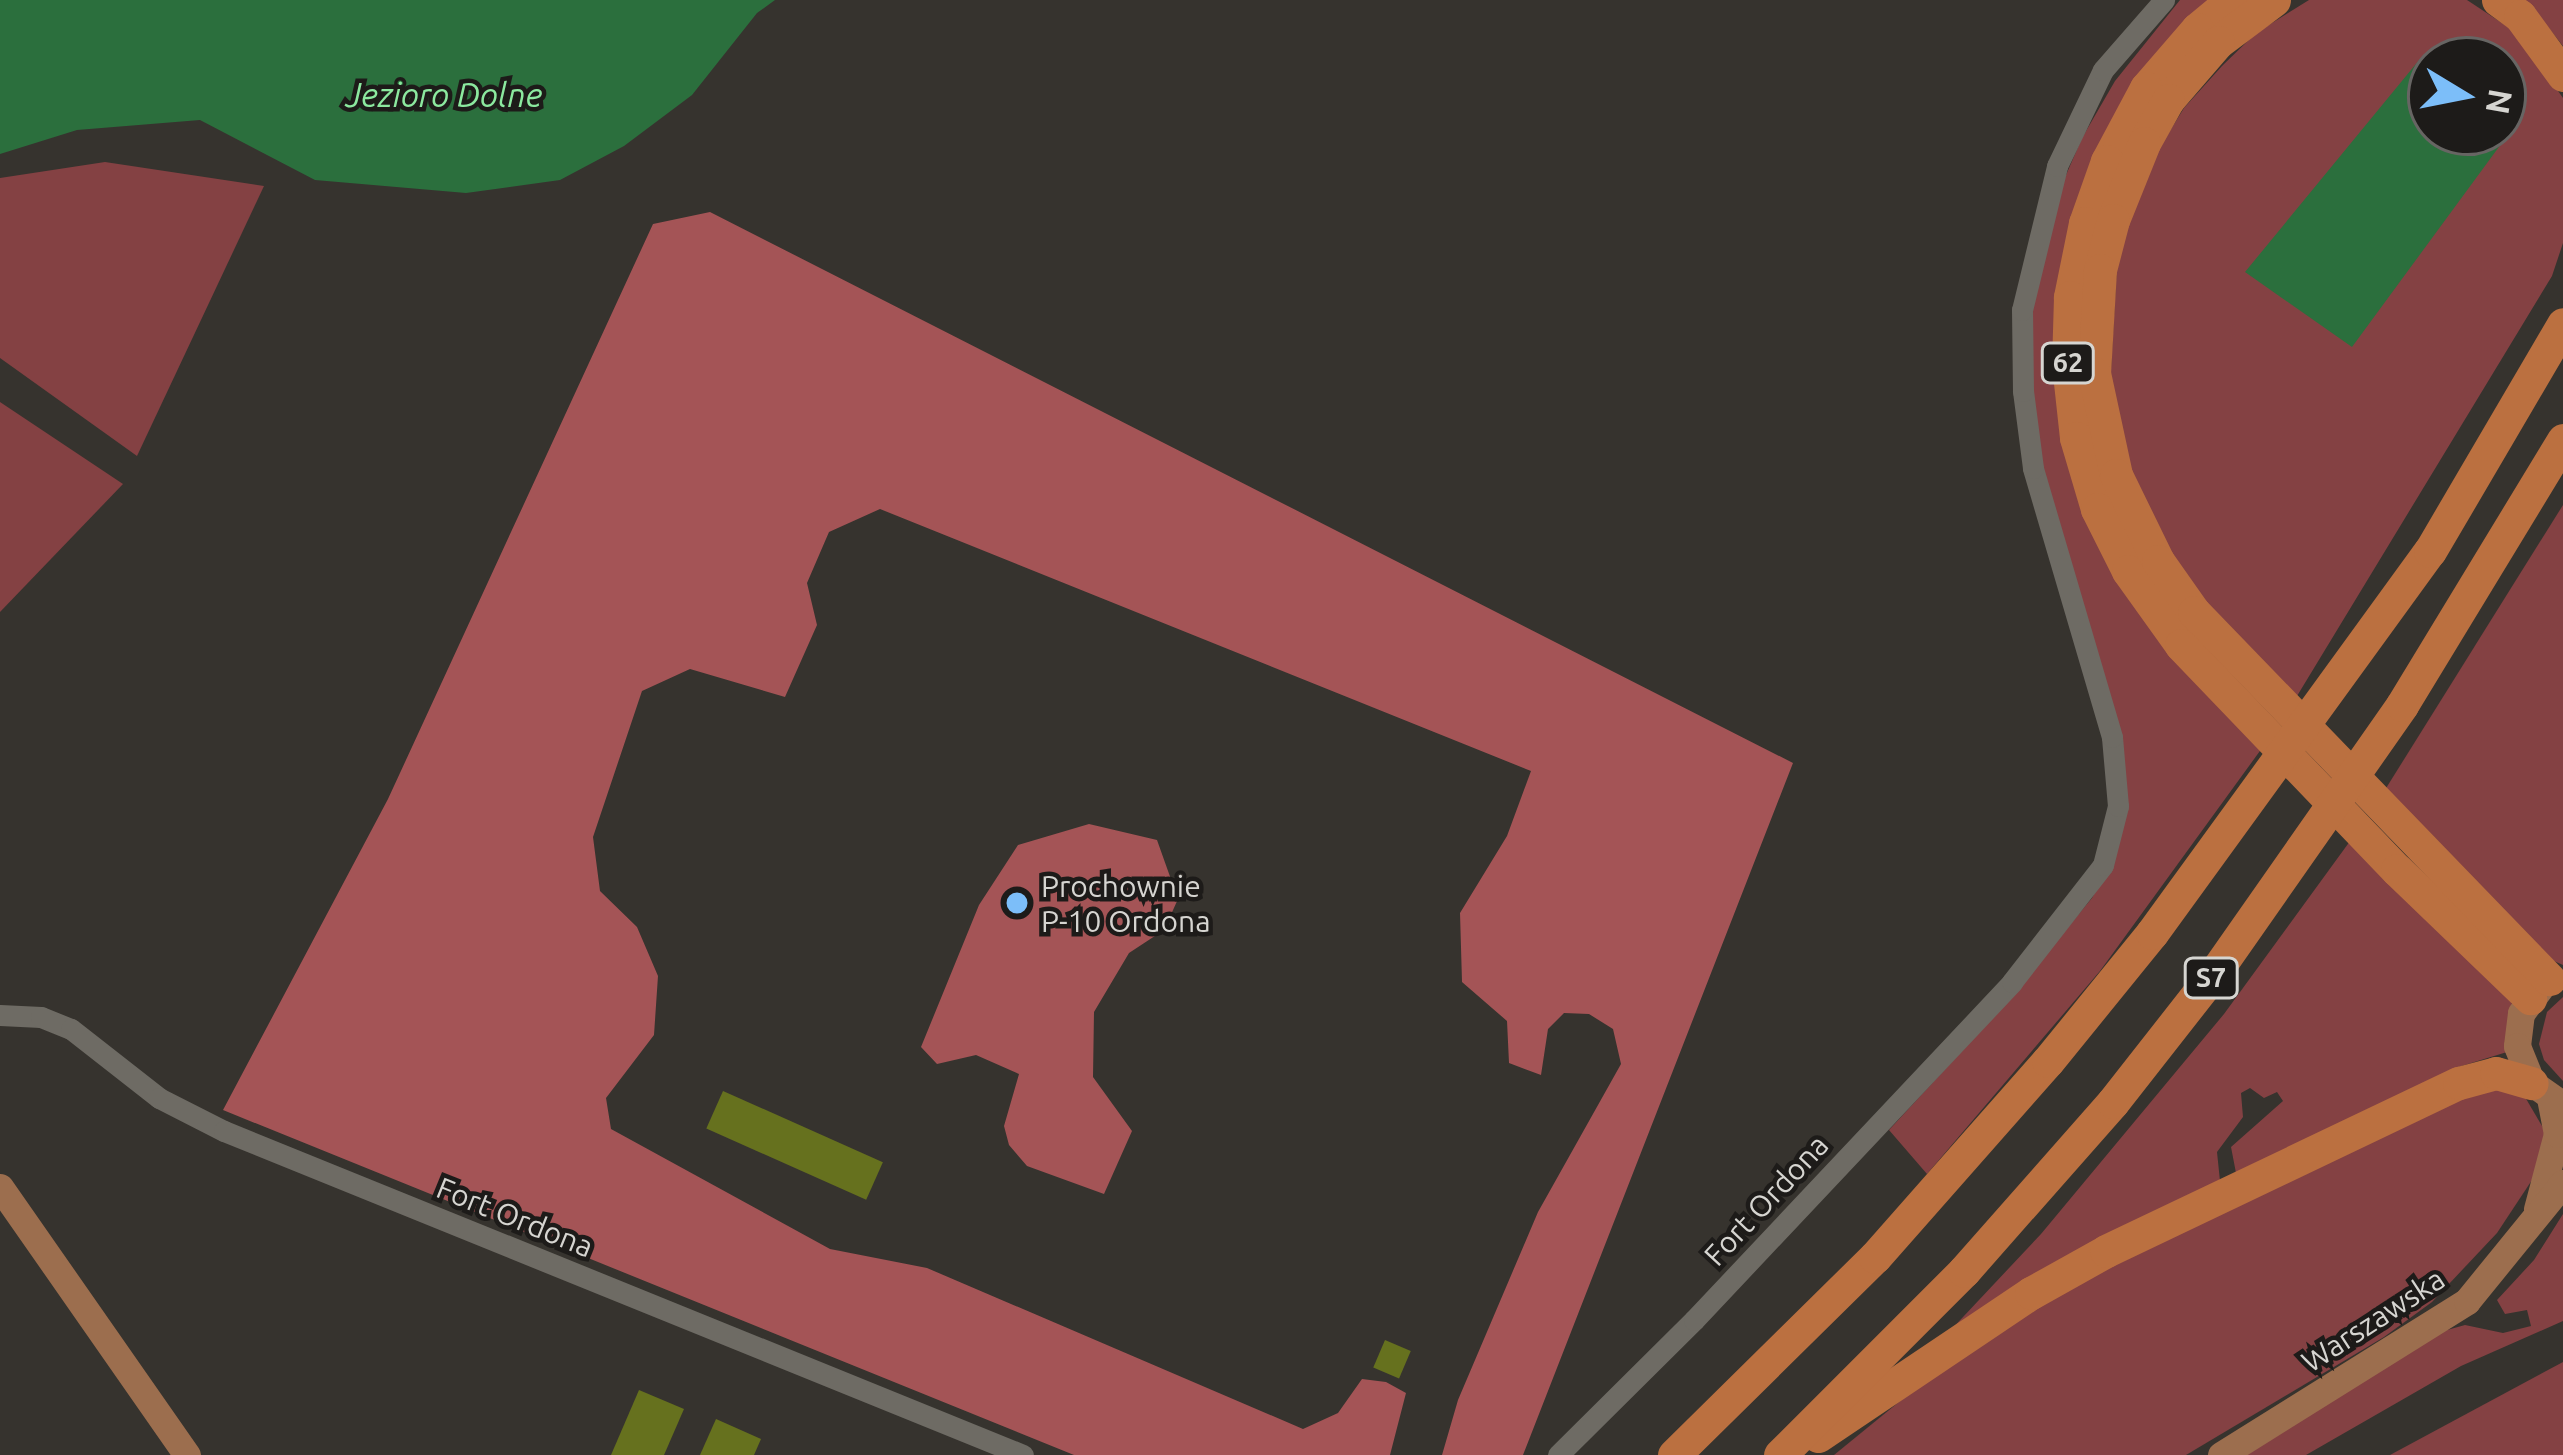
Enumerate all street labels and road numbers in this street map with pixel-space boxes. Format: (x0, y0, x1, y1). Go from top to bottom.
road number: 62 (2038, 342, 2098, 384)
road number: S7 (2181, 957, 2241, 999)
street label: Fort Ordona (1696, 1127, 1836, 1273)
street label: Fort Ordona (431, 1169, 599, 1265)
street label: Warszawska (2295, 1261, 2451, 1379)

